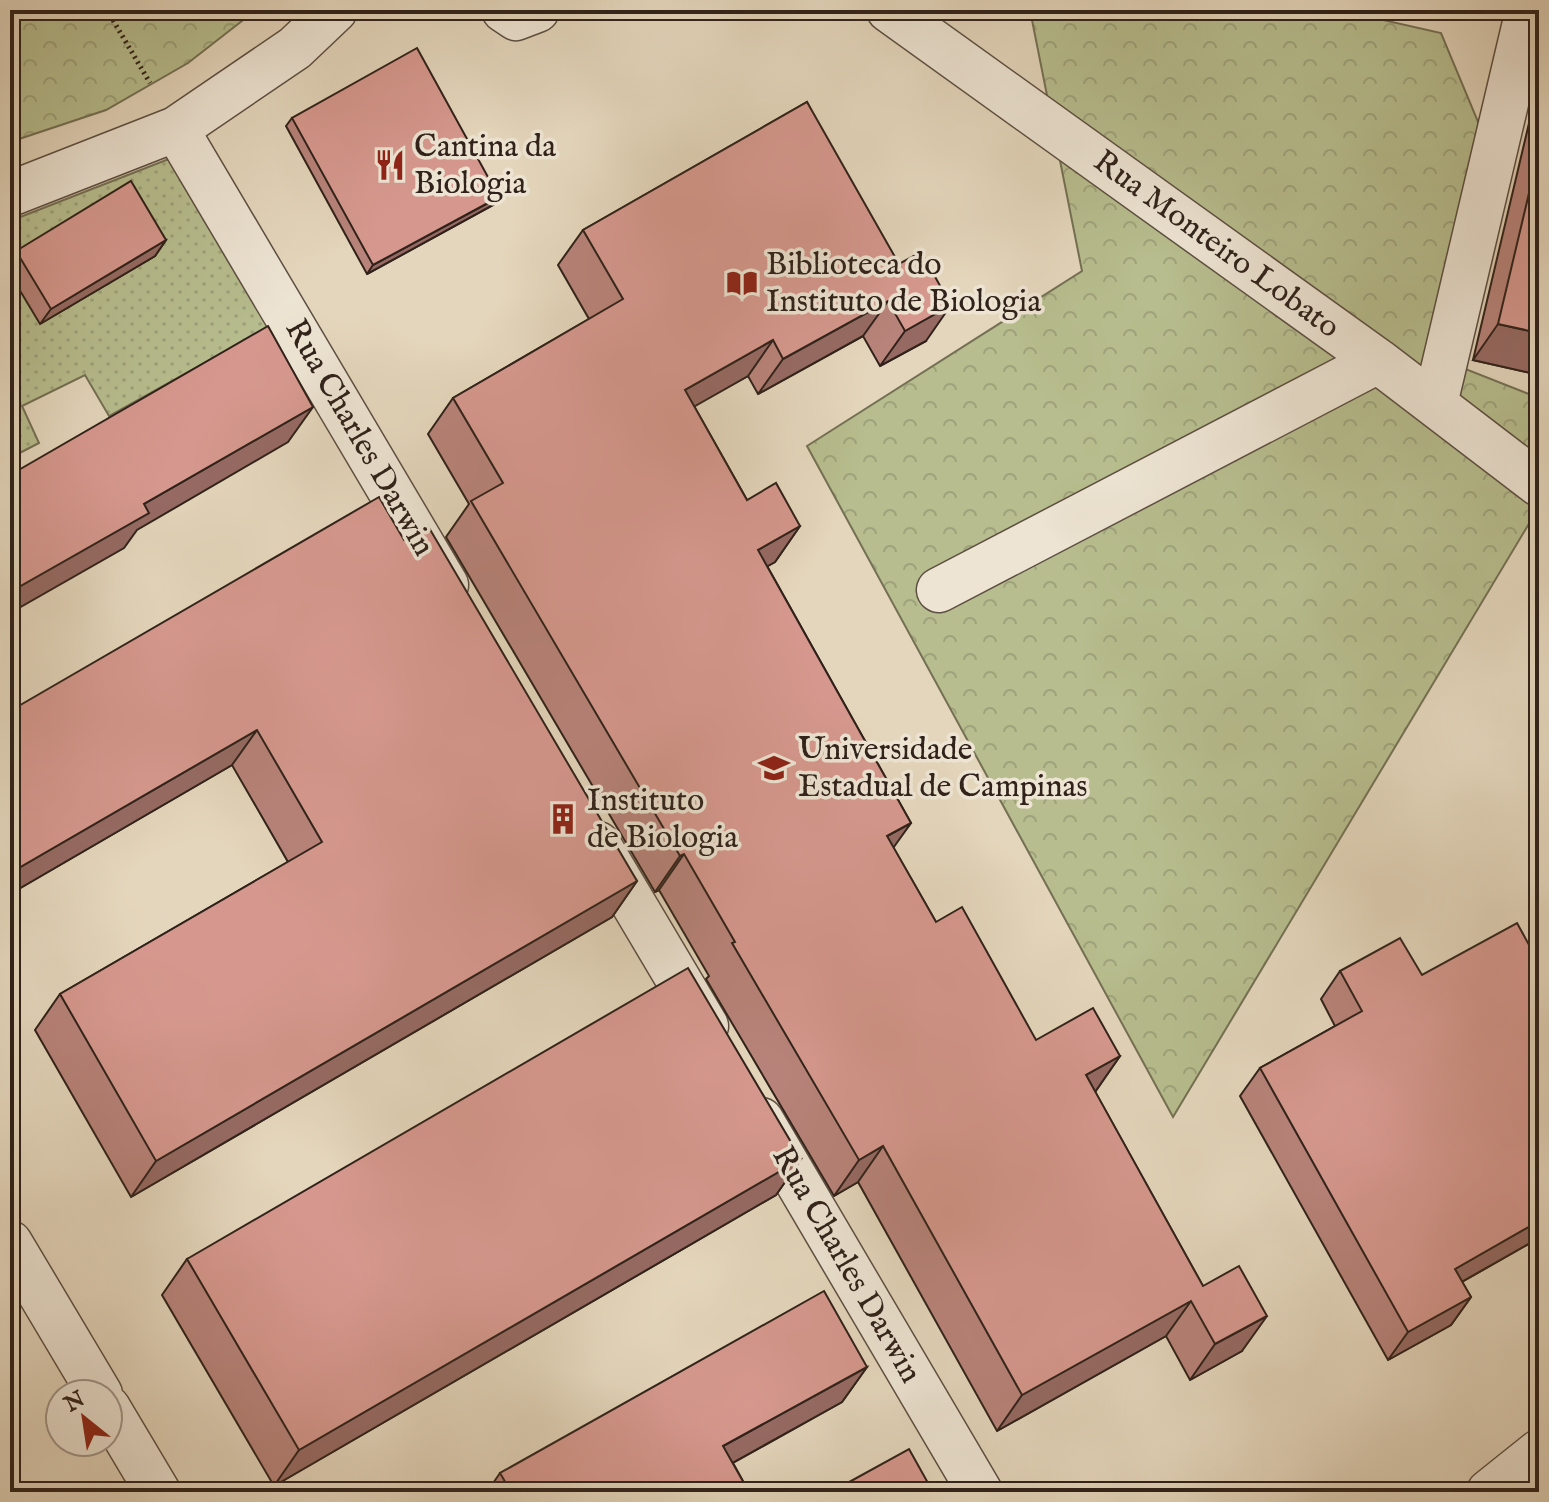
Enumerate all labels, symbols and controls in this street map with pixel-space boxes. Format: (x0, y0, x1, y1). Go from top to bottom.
place label: Cantina da Biologia (414, 127, 556, 205)
street label: Rua Monteiro Lobato (1085, 142, 1347, 348)
restaurant icon: Cantina da Biologia (373, 148, 407, 182)
place label: Biblioteca do Instituto de Biologia (766, 245, 1041, 323)
library icon: Biblioteca do Instituto de Biologia (725, 266, 759, 300)
street label: Rua Charles Darwin (275, 312, 443, 564)
place label: Universidade Estadual de Campinas (798, 730, 1088, 808)
school or university icon: Universidade Estadual de Campinas (757, 751, 791, 785)
place label: Instituto de Biologia (587, 781, 738, 859)
building icon: Instituto de Biologia (546, 802, 580, 836)
street label: Rua Charles Darwin (762, 1139, 930, 1391)
north arrow (44, 1378, 124, 1458)
text: N (59, 1386, 90, 1420)

